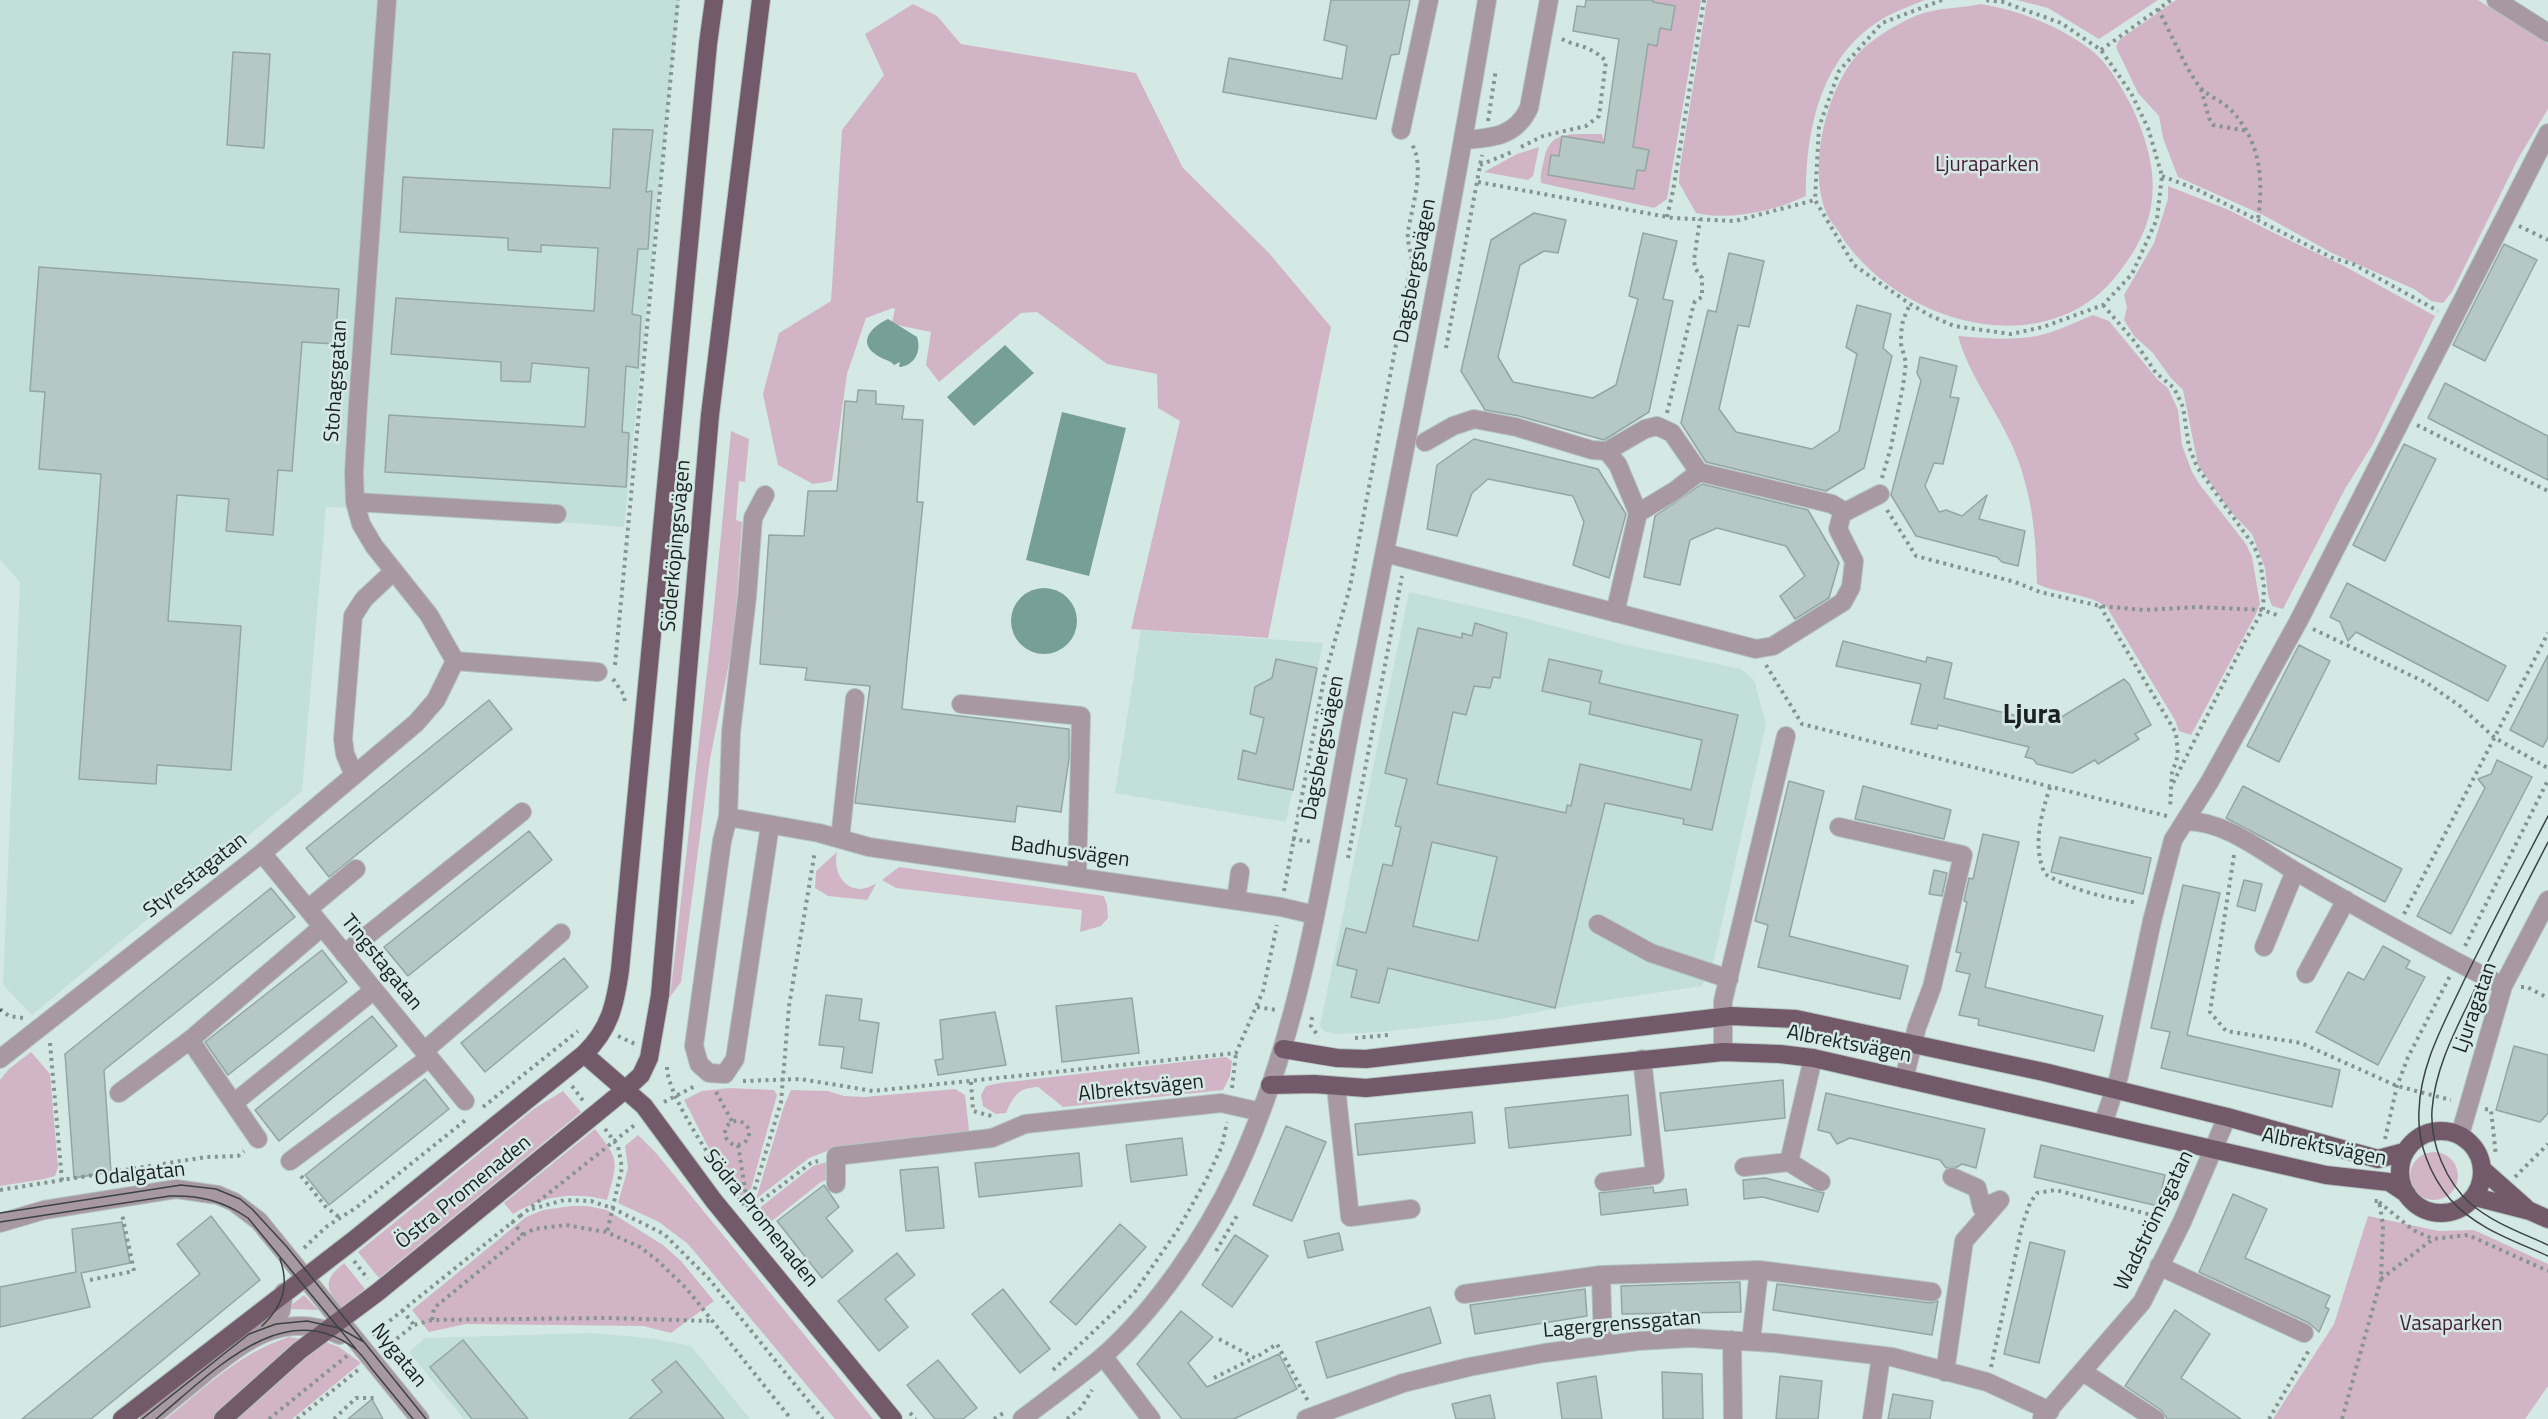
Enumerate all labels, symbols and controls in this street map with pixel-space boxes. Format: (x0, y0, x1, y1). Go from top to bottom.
park label: Ljuraparken (1935, 153, 2039, 179)
street label: Dagsbergsvägen (1390, 196, 1442, 346)
street label: Stohagsgatan (320, 319, 354, 443)
street label: Söderköpingsvägen (657, 459, 697, 633)
street label: Dagsbergsvägen (1298, 673, 1350, 823)
district label: Ljura (2003, 700, 2061, 732)
street label: Styrestagatan (139, 828, 253, 924)
street label: Badhusvägen (1009, 832, 1131, 874)
street label: Tingstagatan (335, 910, 427, 1016)
street label: Ljuragatan (2449, 959, 2503, 1057)
street label: Albrektsvägen (1785, 1021, 1913, 1069)
street label: Albrektsvägen (1077, 1070, 1205, 1108)
street label: Albrektsvägen (2260, 1124, 2388, 1172)
street label: Östra Promenaden (391, 1131, 537, 1255)
street label: Södra Promenaden (697, 1145, 823, 1293)
street label: Wadströmsgatan (2110, 1147, 2200, 1295)
street label: Odalgatan (94, 1158, 186, 1192)
street label: Lagergrenssgatan (1542, 1306, 1702, 1344)
park label: Vasaparken (2400, 1312, 2502, 1338)
street label: Nygatan (365, 1319, 431, 1393)

